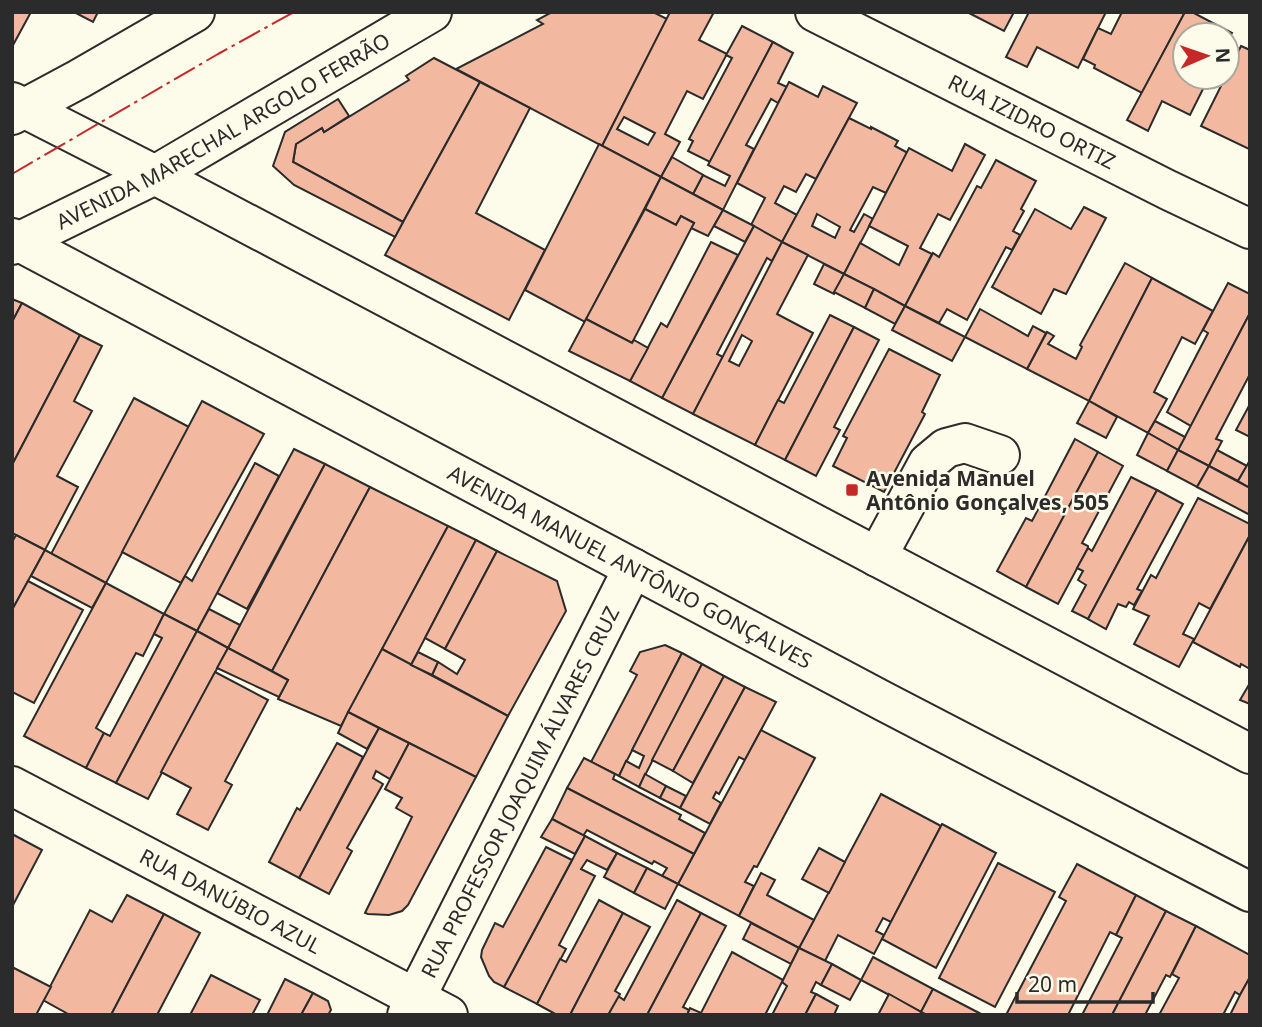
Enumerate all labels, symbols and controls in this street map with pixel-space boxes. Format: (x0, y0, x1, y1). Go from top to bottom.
north arrow (1171, 21, 1241, 91)
street label: AVENIDA MARECHAL ARGOLO FERRÃO (51, 26, 395, 235)
text: N (1210, 47, 1236, 64)
street label: RUA IZIDRO ORTIZ (944, 67, 1120, 175)
street label: AVENIDA MANUEL ANTÔNIO GONÇALVES (443, 458, 817, 675)
place label: Avenida Manuel Antônio Gonçalves, 505 (866, 464, 1109, 516)
marker: Avenida Manuel Antônio Gonçalves, 505 (844, 482, 860, 498)
street label: RUA PROFESSOR JOAQUIM ÁLVARES CRUZ (414, 601, 625, 982)
street label: RUA DANÚBIO AZUL (135, 842, 326, 960)
scale bar (1017, 960, 1154, 1004)
text: 20 m (1028, 970, 1077, 998)

